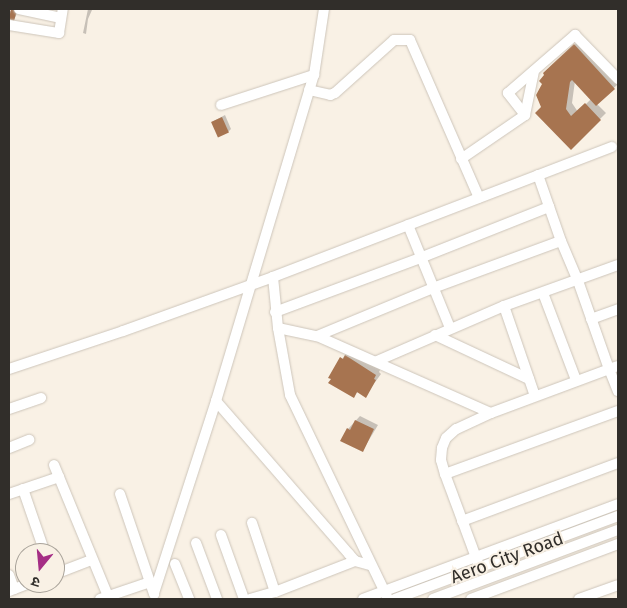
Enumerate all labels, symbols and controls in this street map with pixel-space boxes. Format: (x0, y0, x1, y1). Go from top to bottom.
street label: Aero City Road (448, 528, 566, 588)
north arrow (15, 543, 65, 593)
text: उ (29, 573, 42, 591)

